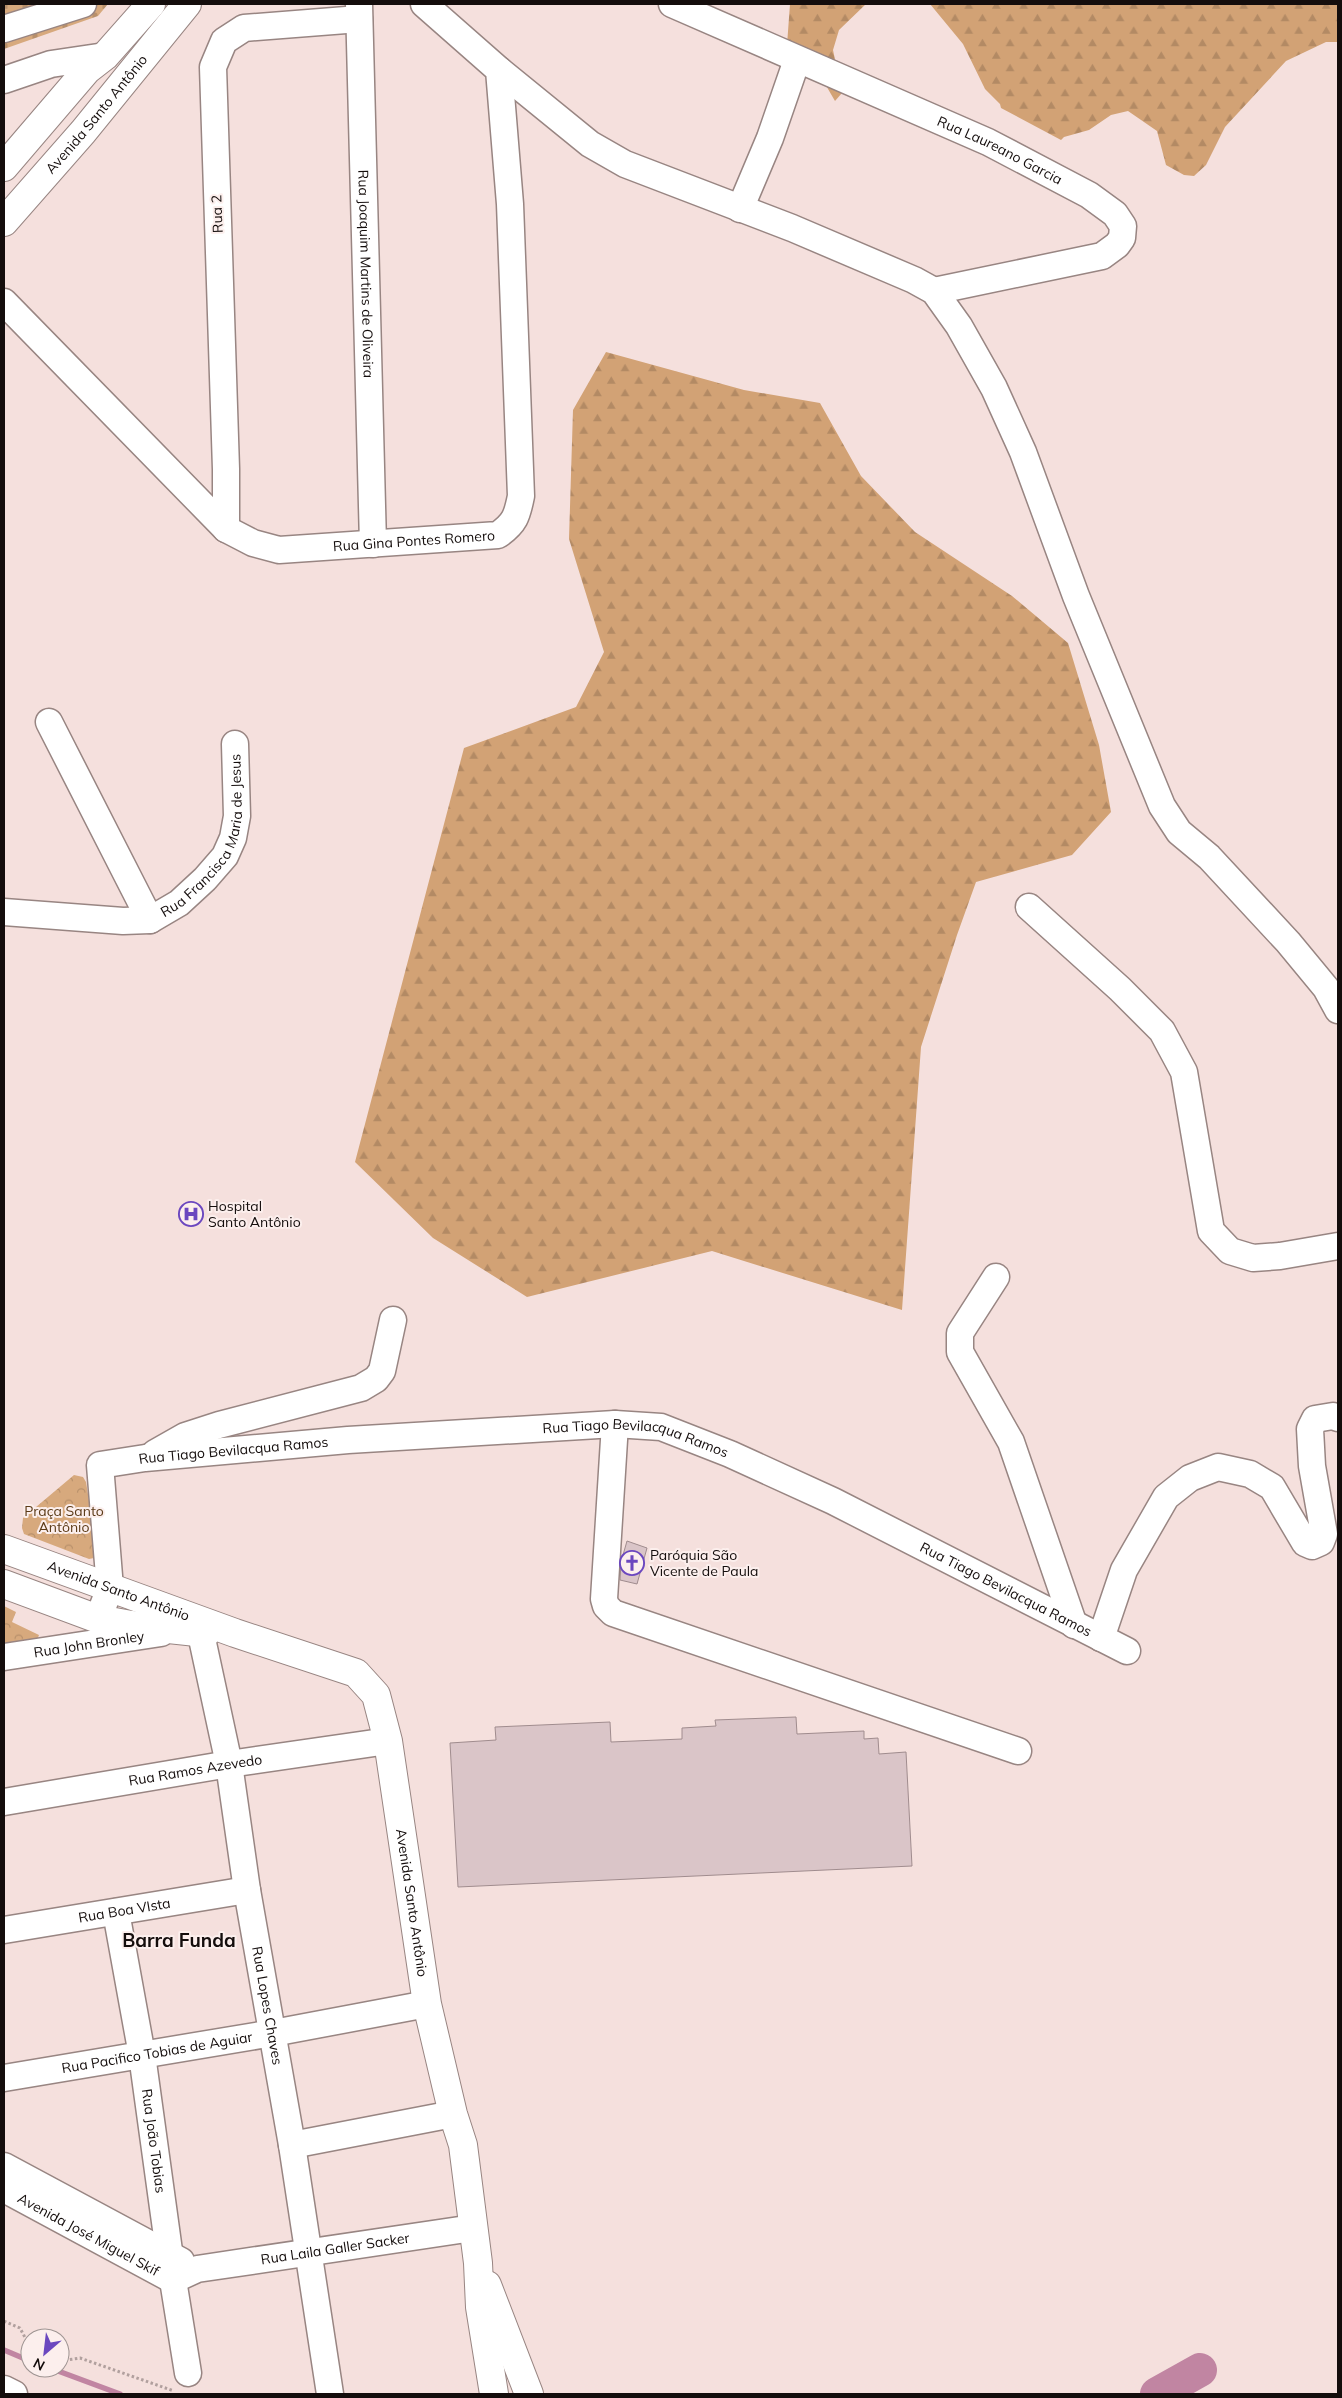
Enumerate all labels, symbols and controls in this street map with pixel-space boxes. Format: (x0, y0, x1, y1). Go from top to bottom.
street label: Avenida Santo Antônio (42, 51, 151, 177)
street label: Rua Laureano Garcia (935, 112, 1065, 188)
street label: Rua Joaquim Martins de Oliveira (354, 169, 378, 378)
street label: Rua 2 (207, 195, 227, 233)
street label: Rua Gina Pontes Romero (332, 526, 495, 555)
street label: Rua Francisca Maria de Jesus (157, 754, 246, 921)
place label: Hospital Santo Antônio (208, 1197, 301, 1231)
hospital icon: Hospital Santo Antônio (178, 1201, 204, 1227)
street label: Rua Tiago Bevilacqua Ramos (542, 1415, 731, 1462)
street label: Rua Tiago Bevilacqua Ramos (137, 1433, 329, 1468)
park label: Praça Santo Antônio (24, 1502, 104, 1536)
street label: Rua Tiago Bevilacqua Ramos (917, 1538, 1095, 1641)
place label: Paróquia São Vicente de Paula (650, 1546, 758, 1580)
church icon: Paróquia São Vicente de Paula (619, 1550, 645, 1576)
street label: Avenida Santo Antônio (45, 1557, 192, 1625)
street label: Rua John Bronley (32, 1627, 146, 1661)
street label: Rua Ramos Azevedo (127, 1750, 263, 1790)
street label: Avenida Santo Antônio (392, 1827, 432, 1978)
street label: Rua Boa VIsta (77, 1894, 172, 1927)
district label: Barra Funda (122, 1928, 236, 1952)
street label: Rua Lopes Chaves (248, 1945, 287, 2066)
street label: Rua Pacifico Tobias de Aguiar (60, 2027, 255, 2077)
street label: Rua João Tobias (138, 2088, 170, 2194)
street label: Avenida José Miguel Skif (15, 2189, 163, 2280)
street label: Rua Laila Galler Sacker (260, 2228, 412, 2268)
north arrow (20, 2328, 70, 2378)
text: N (30, 2354, 48, 2375)

